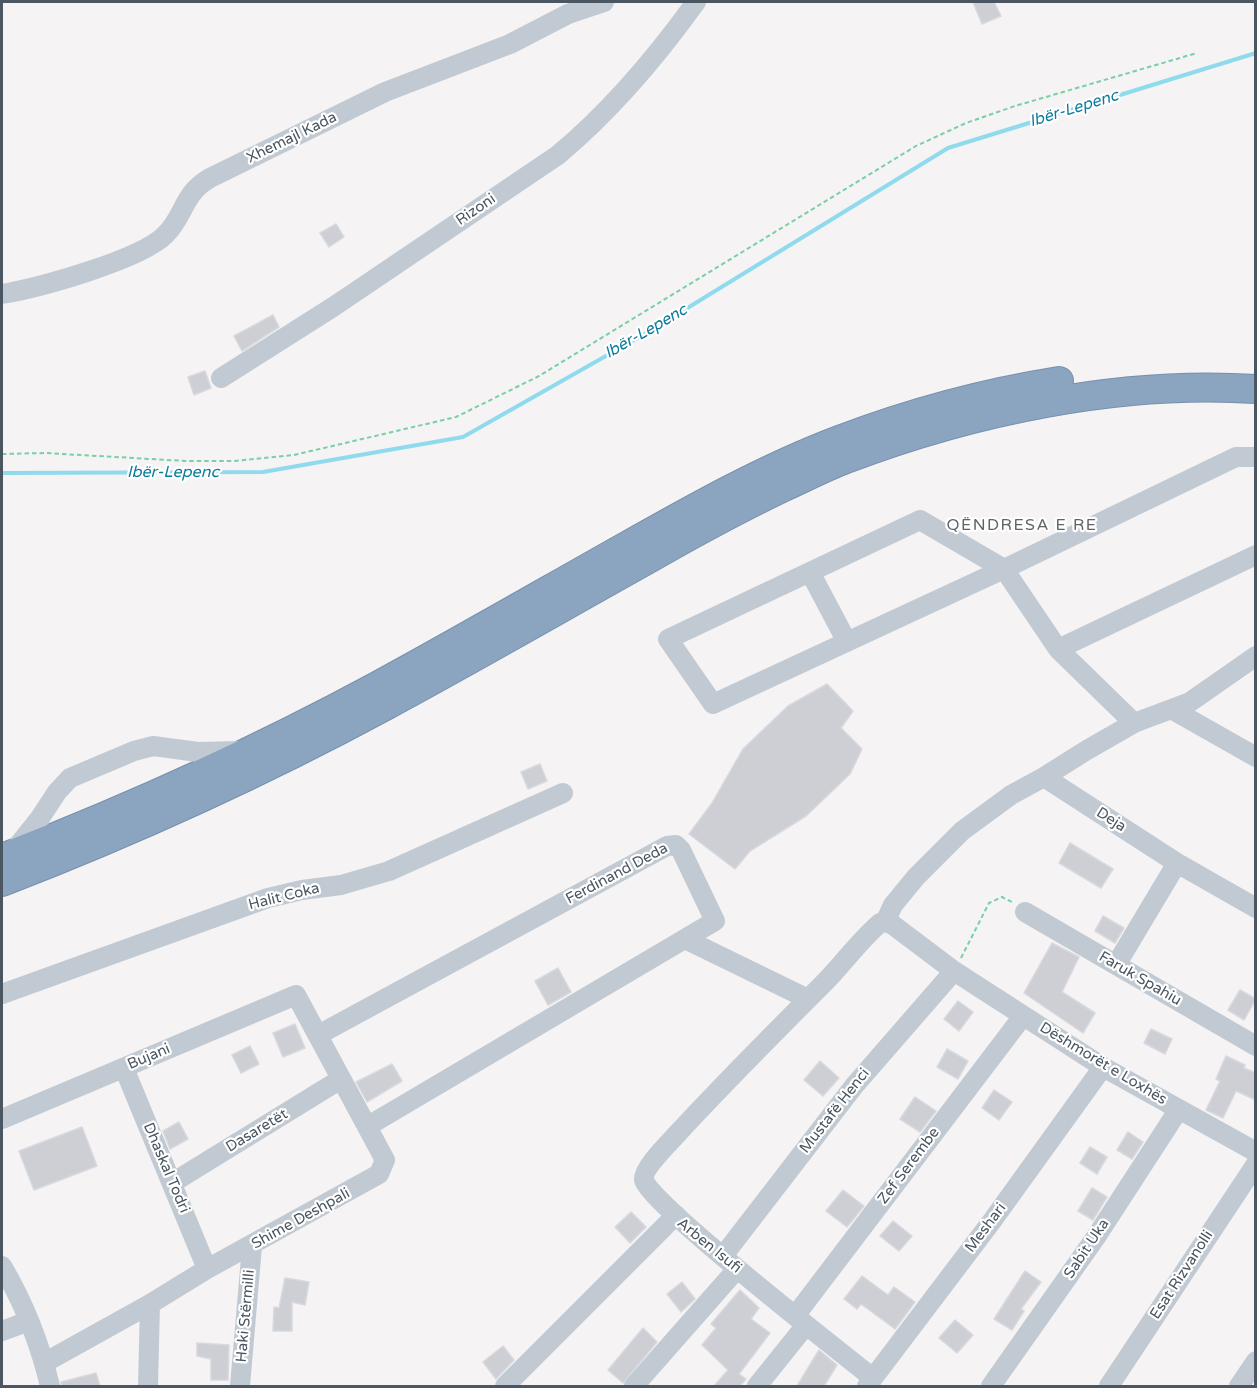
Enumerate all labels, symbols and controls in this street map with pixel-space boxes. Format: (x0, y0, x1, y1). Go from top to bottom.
water label: Ibër-Lepenc (1027, 86, 1121, 132)
street label: Xhemajl Kada (244, 108, 340, 168)
street label: Rizoni (453, 190, 499, 230)
water label: Ibër-Lepenc (601, 301, 691, 363)
water label: Ibër-Lepenc (127, 463, 219, 483)
district label: QËNDRESA E RE (946, 516, 1098, 536)
street label: Deja (1093, 804, 1129, 836)
street label: Ferdinand Deda (563, 839, 671, 909)
street label: Halit Coka (247, 879, 321, 915)
street label: Faruk Spahiu (1095, 948, 1185, 1010)
street label: Dëshmorët e Loxhës (1036, 1019, 1170, 1109)
street label: Bujani (125, 1040, 173, 1074)
street label: Mustafë Henci (796, 1065, 874, 1157)
street label: Dasaretët (223, 1106, 291, 1156)
street label: Dhaskal Todri (139, 1120, 193, 1216)
street label: Zef Serembe (874, 1124, 944, 1208)
street label: Shime Deshpali (249, 1185, 353, 1253)
street label: Meshari (962, 1200, 1010, 1256)
street label: Arben Isufi (673, 1215, 745, 1277)
street label: Sabit Uka (1060, 1216, 1114, 1282)
street label: Esat Rizvanolli (1147, 1227, 1217, 1323)
street label: Haki Stërmilli (233, 1269, 259, 1363)

